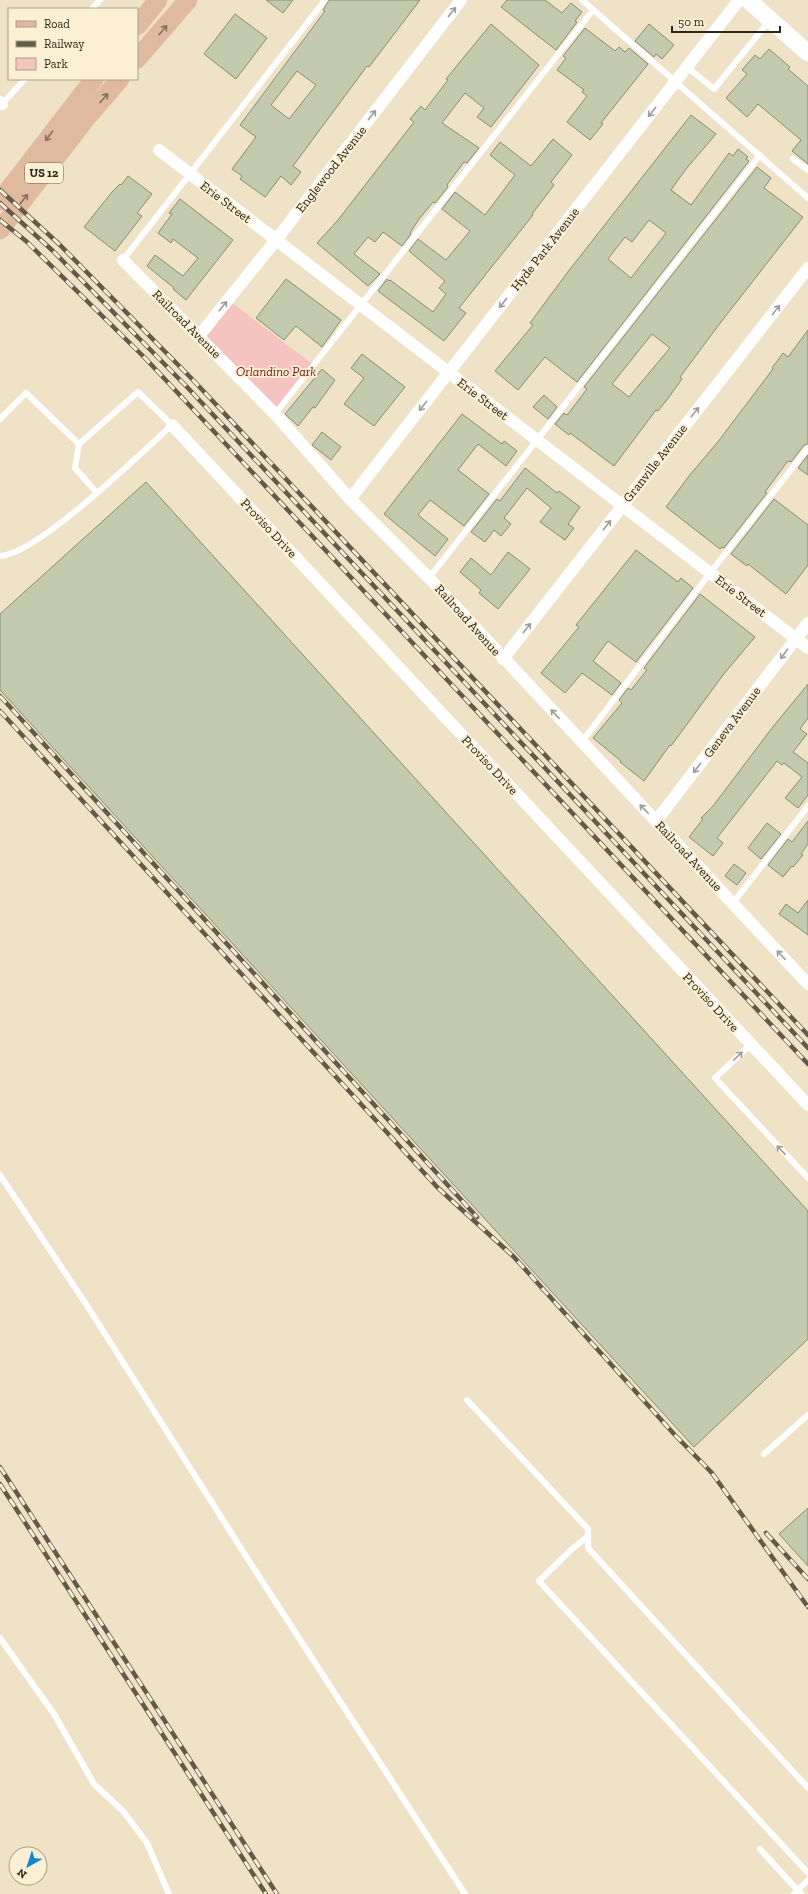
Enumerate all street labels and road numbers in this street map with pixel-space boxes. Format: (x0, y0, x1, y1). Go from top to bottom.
street label: Englewood Avenue (293, 123, 369, 215)
road number: US 12 (25, 163, 63, 183)
street label: Erie Street (198, 178, 255, 226)
street label: Hyde Park Avenue (508, 204, 582, 294)
street label: Railroad Avenue (150, 287, 224, 361)
street label: Erie Street (455, 375, 512, 423)
street label: Granville Avenue (620, 421, 690, 505)
street label: Proviso Drive (238, 495, 300, 561)
street label: Erie Street (713, 572, 770, 620)
street label: Railroad Avenue (432, 581, 504, 659)
street label: Geneva Avenue (700, 684, 764, 760)
street label: Proviso Drive (459, 732, 521, 798)
street label: Railroad Avenue (653, 818, 725, 894)
street label: Proviso Drive (680, 969, 742, 1035)

